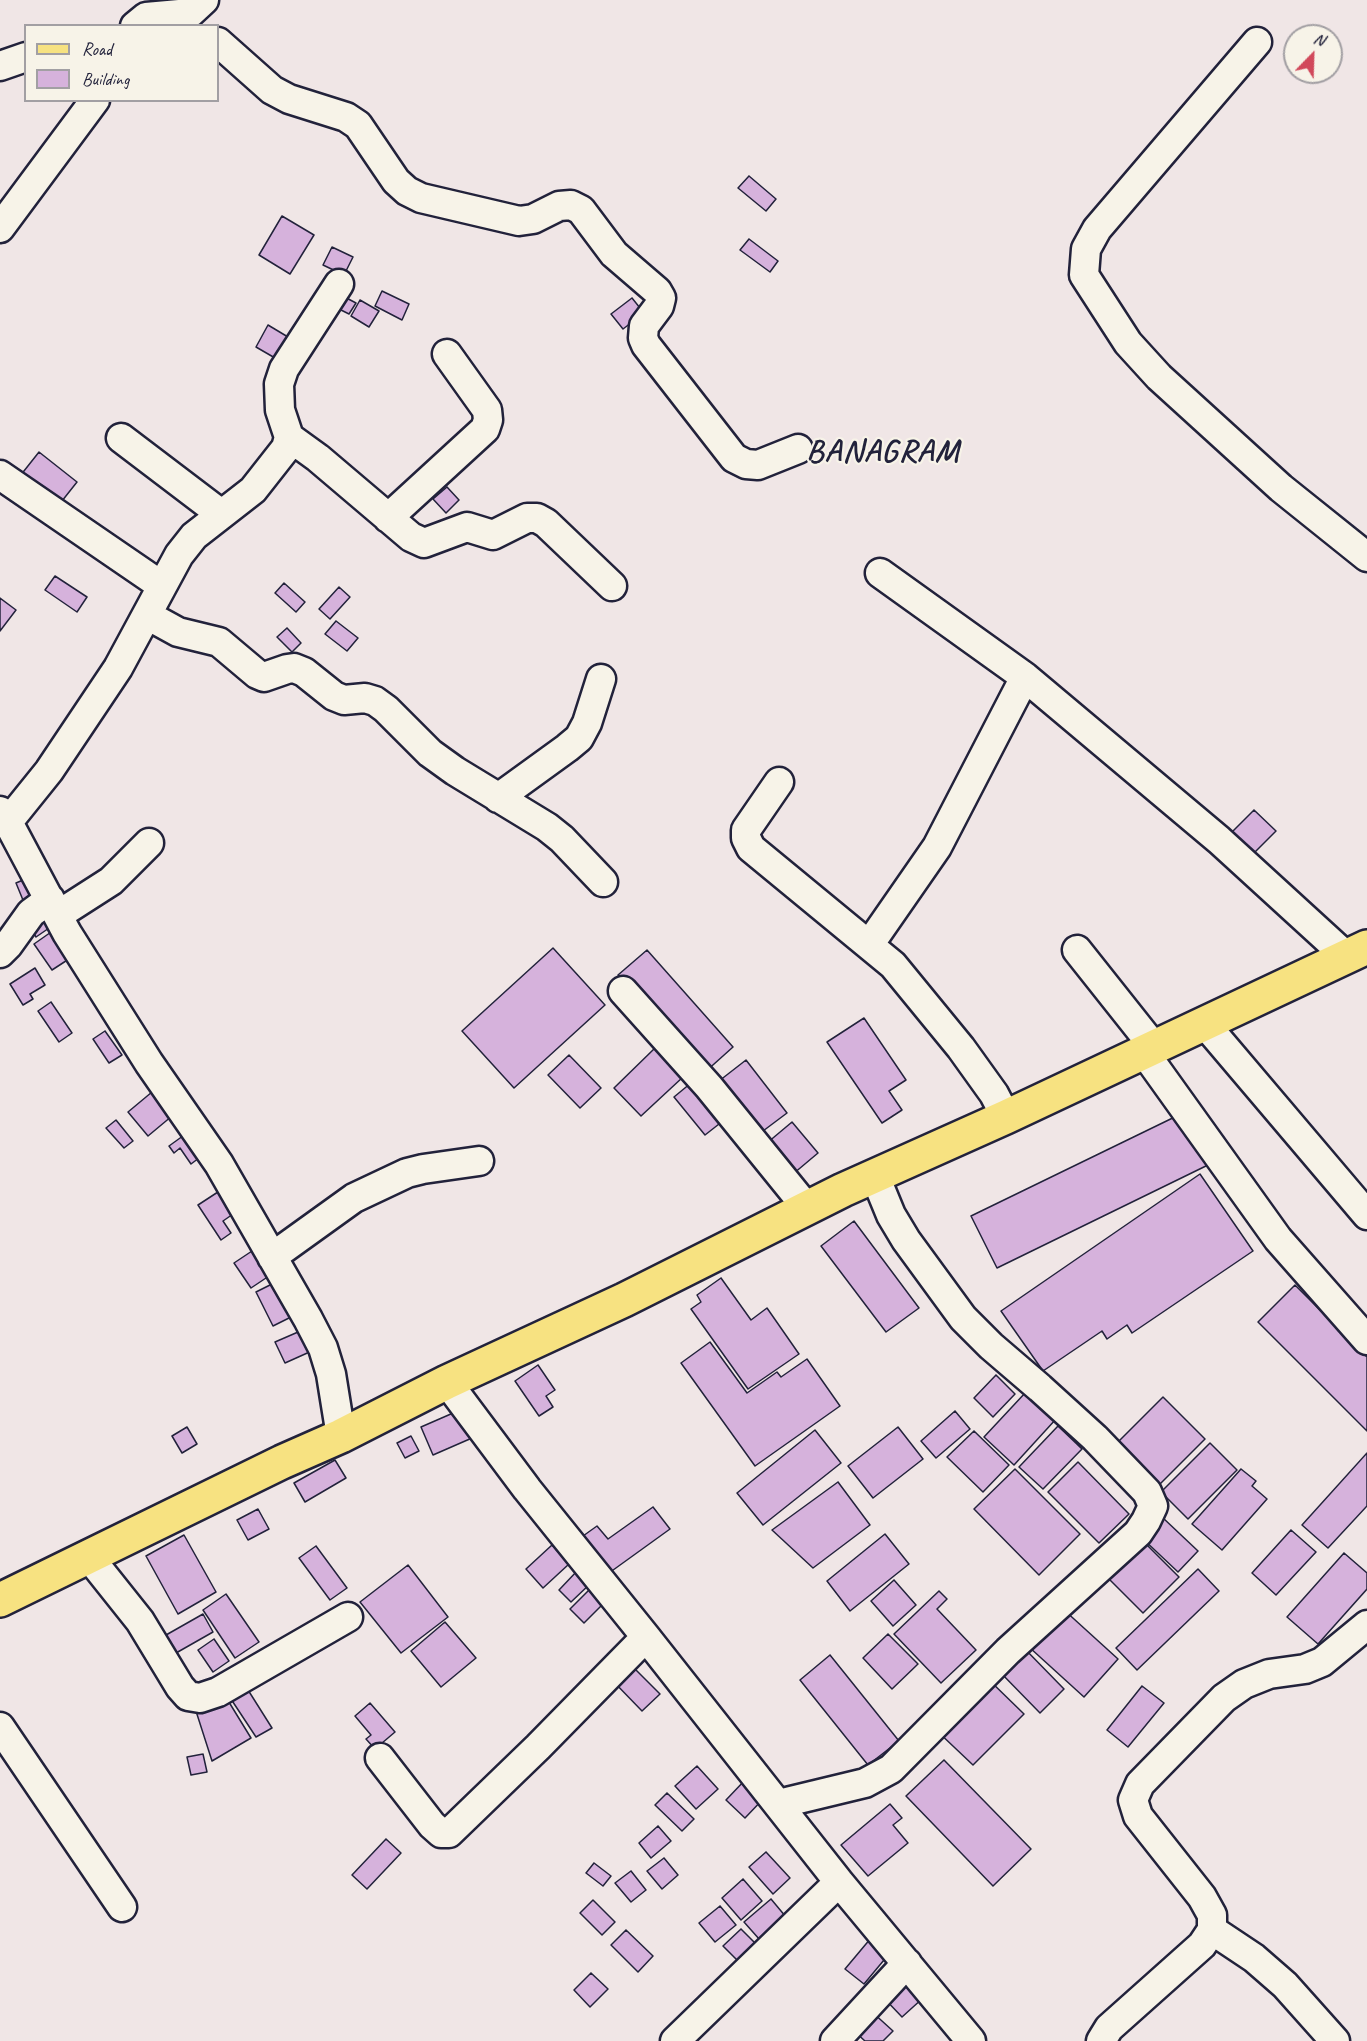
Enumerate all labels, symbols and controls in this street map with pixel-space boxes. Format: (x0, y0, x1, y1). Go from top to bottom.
legend (24, 24, 219, 102)
north arrow (1283, 24, 1343, 84)
text: N (1311, 28, 1328, 50)
text: Road (82, 38, 112, 60)
text: Building (82, 68, 129, 90)
district label: BANAGRAM (807, 434, 959, 472)

